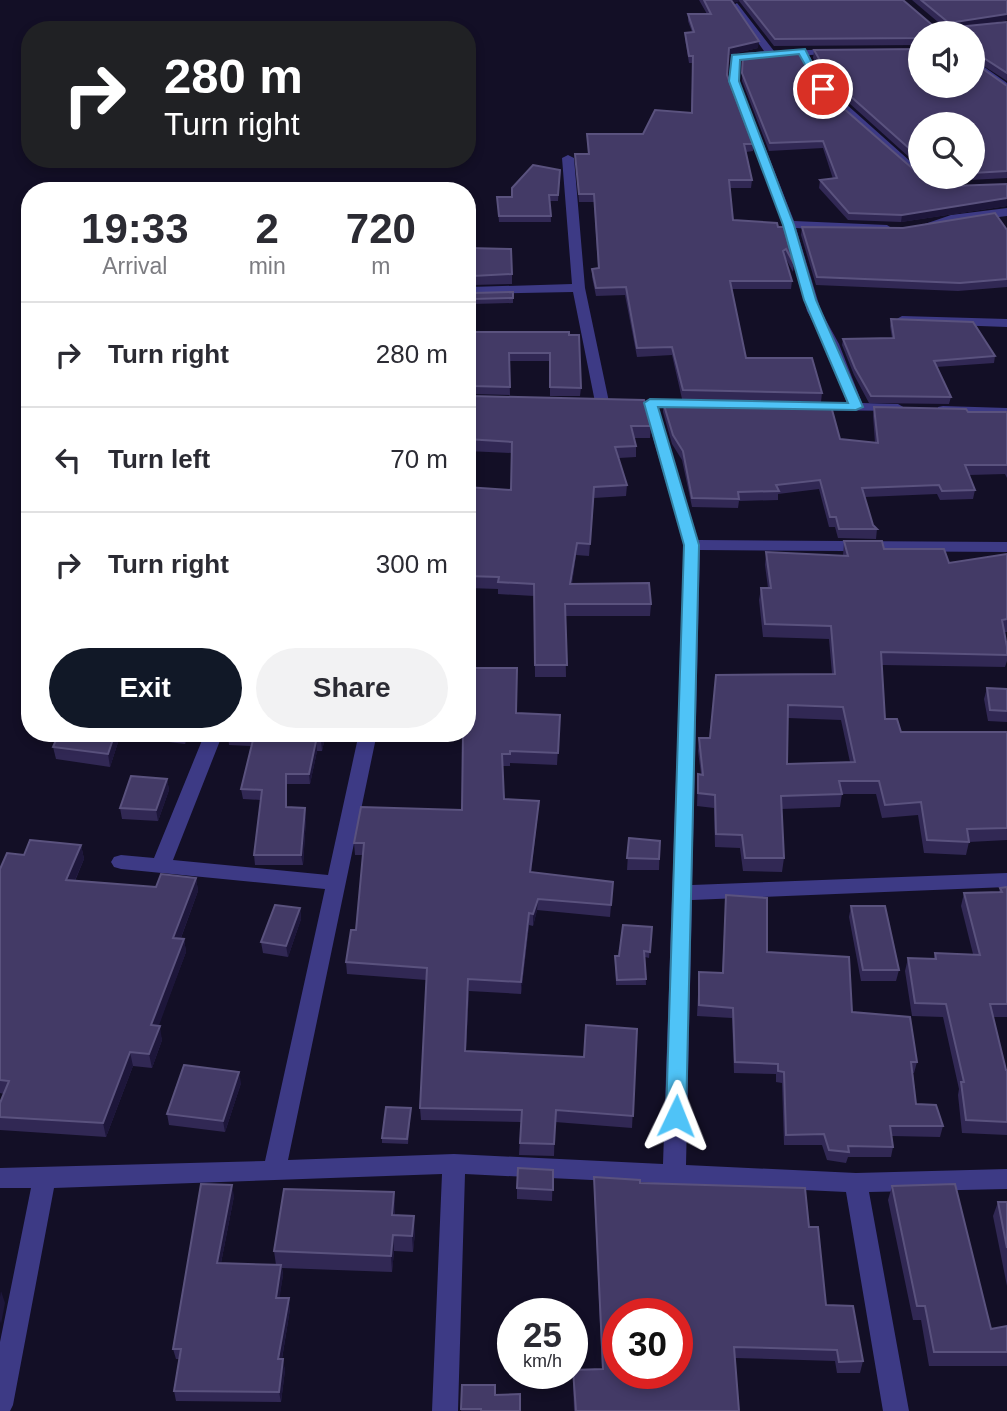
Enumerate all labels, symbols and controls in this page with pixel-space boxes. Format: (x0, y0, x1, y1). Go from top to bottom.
map controls (908, 21, 985, 189)
button: sound (908, 21, 985, 98)
icon: right (49, 49, 140, 140)
text: 280 m (164, 49, 303, 103)
pin (793, 59, 853, 119)
icon: arrive (804, 70, 842, 108)
text: Turn right (164, 106, 300, 142)
button: search (908, 112, 985, 189)
text: 19:33 (81, 205, 189, 252)
text: 2 (255, 205, 279, 252)
text: 720 (346, 205, 416, 252)
text: Arrival (102, 253, 167, 279)
text: min (249, 253, 286, 279)
text: m (371, 253, 390, 279)
icon: right (49, 336, 87, 374)
text: Turn right (108, 339, 229, 369)
text: 280 m (376, 339, 448, 369)
icon: left (49, 441, 87, 479)
text: Turn left (108, 444, 210, 474)
text: 70 m (390, 444, 448, 474)
icon: right (49, 546, 87, 584)
text: Turn right (108, 549, 229, 579)
text: 300 m (376, 549, 448, 579)
button: Exit (49, 648, 242, 728)
button: Share (256, 648, 448, 728)
position arrow (639, 1079, 713, 1153)
speed limit sign: 30 (602, 1298, 693, 1389)
text: 25 (523, 1315, 562, 1354)
text: km/h (523, 1351, 562, 1371)

